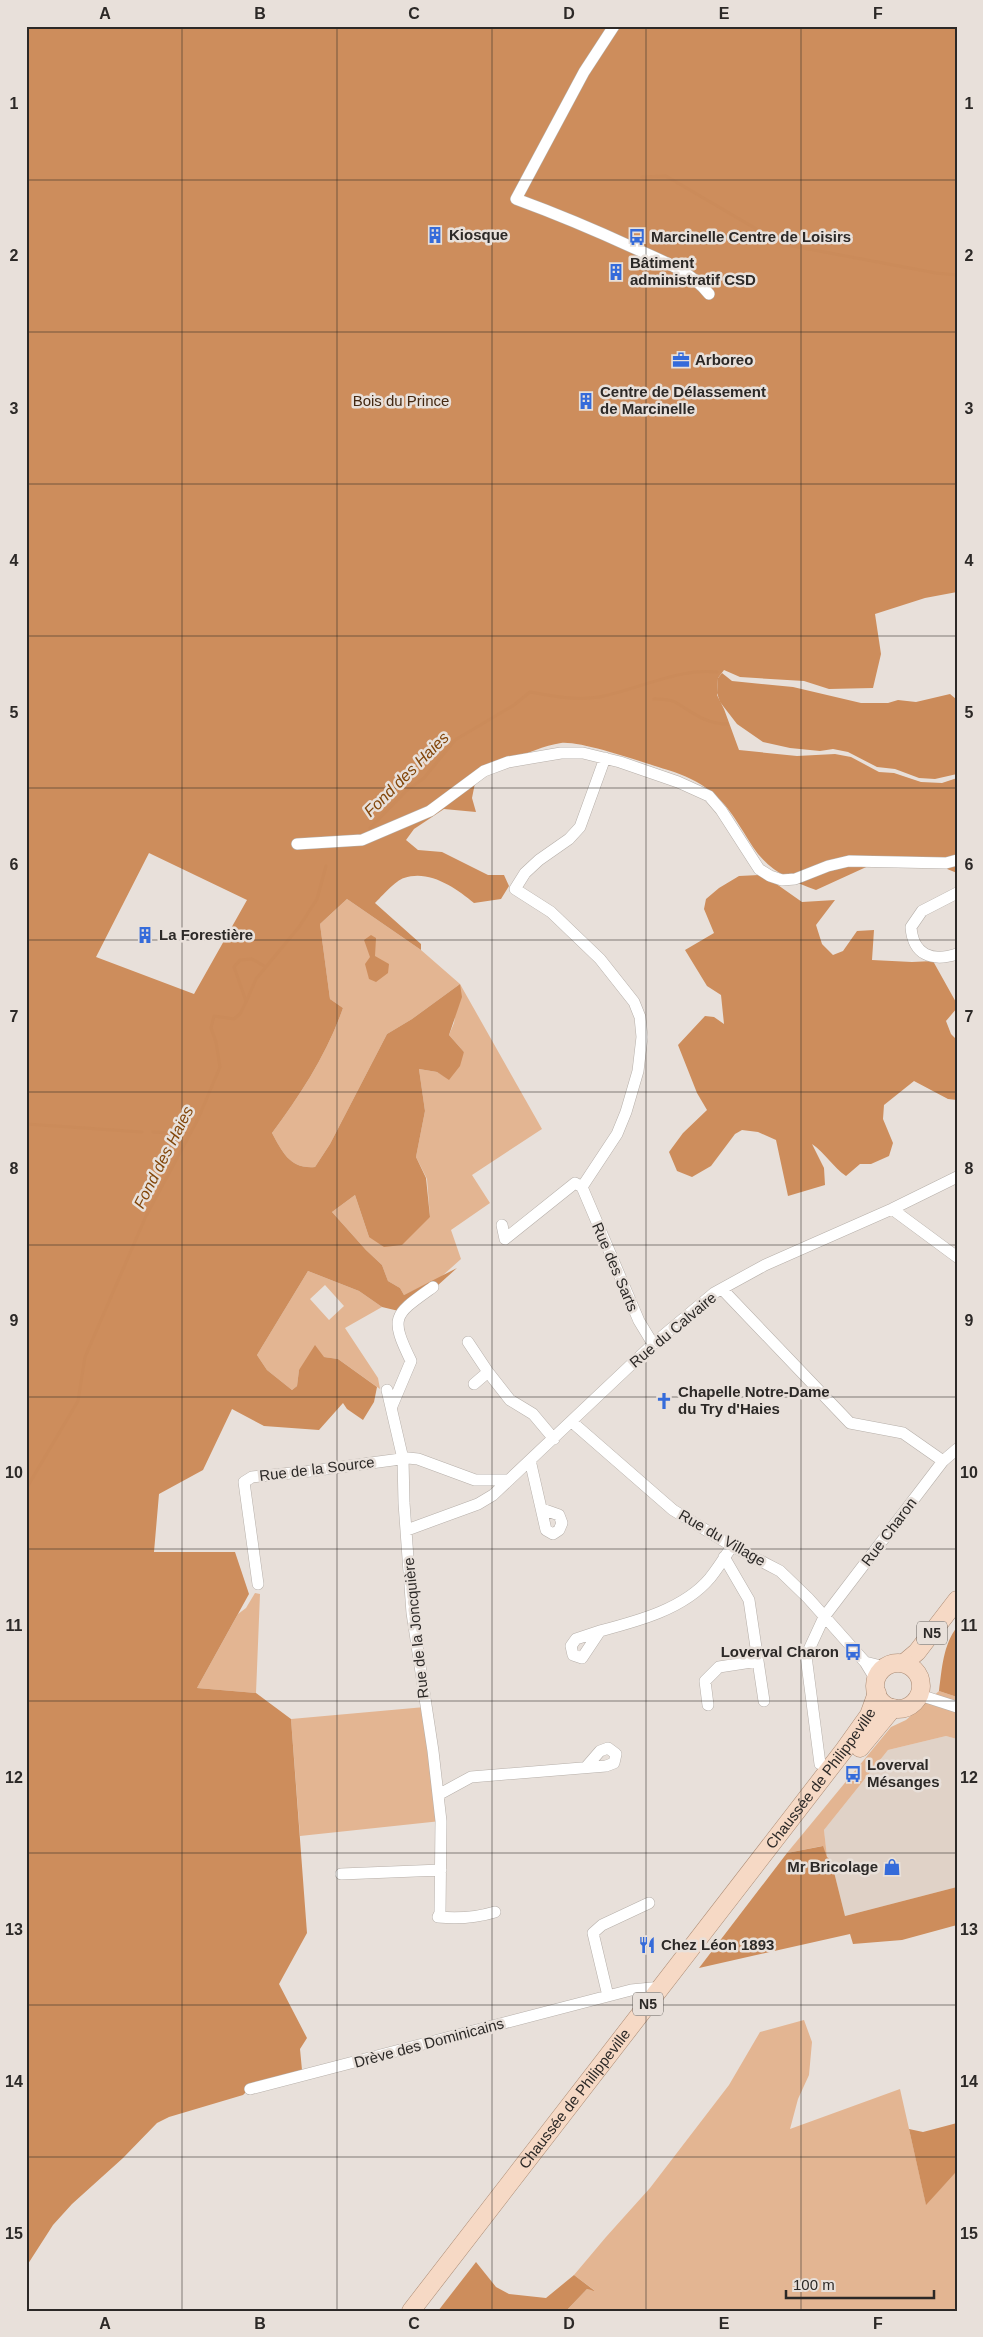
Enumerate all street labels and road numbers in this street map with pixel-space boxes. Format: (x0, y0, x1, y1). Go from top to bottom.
street label: Rue des Sarts (589, 1220, 642, 1314)
street label: Rue du Calvaire (626, 1289, 719, 1371)
street label: Rue de la Source (258, 1453, 375, 1484)
street label: Rue Charon (857, 1494, 920, 1569)
street label: Rue du Village (676, 1506, 769, 1569)
street label: Rue de la Joncquière (400, 1557, 431, 1699)
road number: N5 (917, 1622, 947, 1645)
street label: Chaussée de Philippeville (762, 1706, 879, 1852)
road number: N5 (633, 1992, 663, 2016)
street label: Drève des Dominicains (352, 2014, 506, 2071)
street label: Chaussée de Philippeville (515, 2025, 634, 2172)

